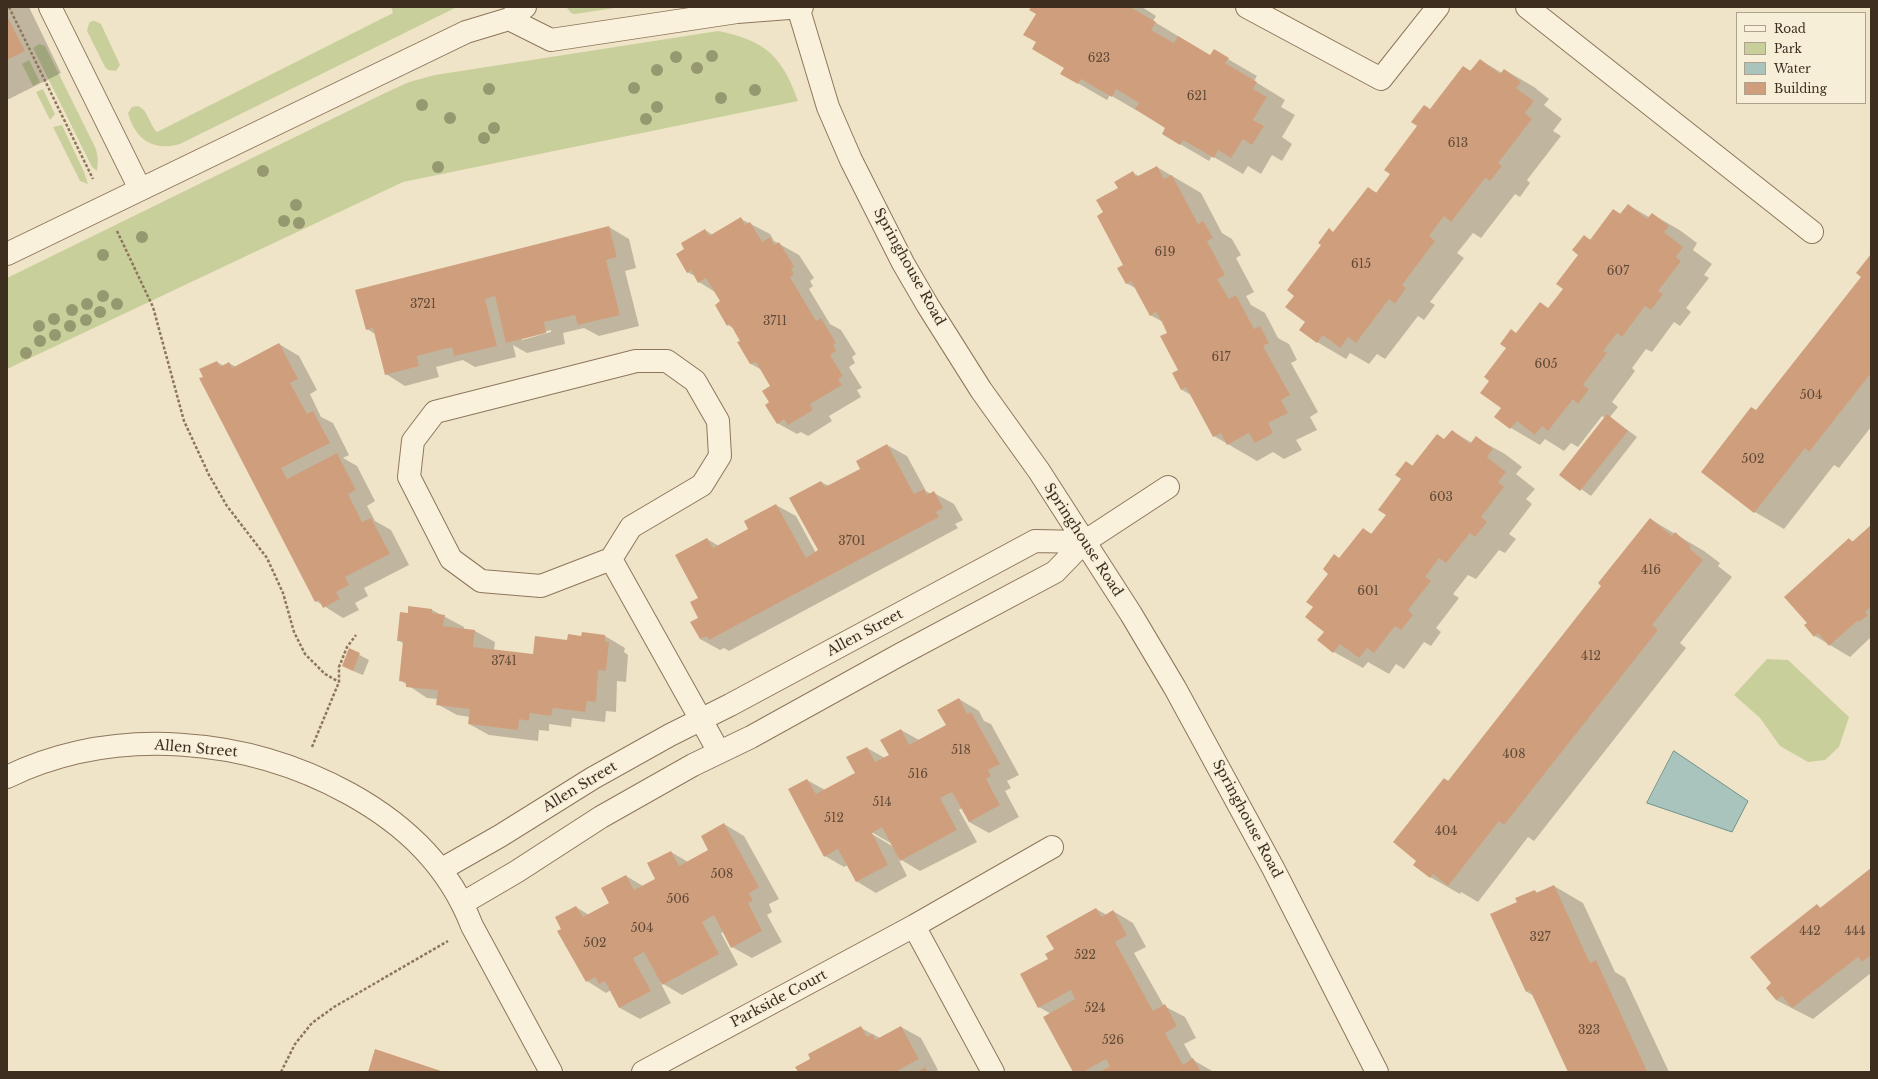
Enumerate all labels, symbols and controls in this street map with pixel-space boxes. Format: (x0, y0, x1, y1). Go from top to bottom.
legend (1736, 12, 1866, 104)
text: Road (1774, 21, 1806, 36)
text: Park (1774, 41, 1802, 56)
house number: 623 (1088, 52, 1110, 66)
text: Water (1774, 61, 1811, 76)
text: Building (1774, 81, 1827, 96)
house number: 621 (1187, 90, 1207, 104)
house number: 613 (1448, 137, 1468, 151)
street label: Springhouse Road (870, 205, 948, 329)
house number: 619 (1155, 246, 1175, 260)
house number: 615 (1351, 258, 1371, 272)
house number: 607 (1607, 265, 1629, 279)
house number: 3721 (410, 298, 436, 312)
house number: 3711 (763, 315, 787, 329)
house number: 617 (1211, 351, 1231, 365)
house number: 605 (1534, 358, 1558, 372)
house number: 504 (1800, 389, 1822, 403)
house number: 502 (1742, 453, 1764, 467)
street label: Springhouse Road (1040, 480, 1126, 600)
house number: 603 (1429, 491, 1453, 505)
house number: 3701 (838, 535, 866, 549)
house number: 416 (1641, 564, 1661, 578)
house number: 601 (1357, 585, 1379, 599)
street label: Allen Street (824, 606, 906, 660)
house number: 412 (1581, 650, 1601, 664)
house number: 3741 (491, 655, 517, 669)
street label: Allen Street (154, 737, 238, 761)
house number: 518 (951, 744, 971, 758)
house number: 408 (1503, 748, 1525, 762)
street label: Springhouse Road (1209, 757, 1285, 881)
street label: Allen Street (540, 758, 620, 816)
house number: 516 (908, 768, 928, 782)
house number: 514 (872, 796, 892, 810)
house number: 512 (824, 812, 844, 826)
house number: 404 (1435, 825, 1457, 839)
house number: 508 (711, 868, 733, 882)
house number: 506 (666, 893, 690, 907)
house number: 504 (631, 922, 653, 936)
house number: 442 (1799, 925, 1821, 939)
house number: 444 (1844, 925, 1866, 939)
house number: 327 (1530, 931, 1550, 945)
house number: 502 (584, 937, 606, 951)
house number: 522 (1074, 949, 1096, 963)
street label: Parkside Court (728, 966, 830, 1032)
house number: 524 (1084, 1002, 1106, 1016)
house number: 323 (1578, 1024, 1600, 1038)
house number: 526 (1102, 1034, 1124, 1048)

